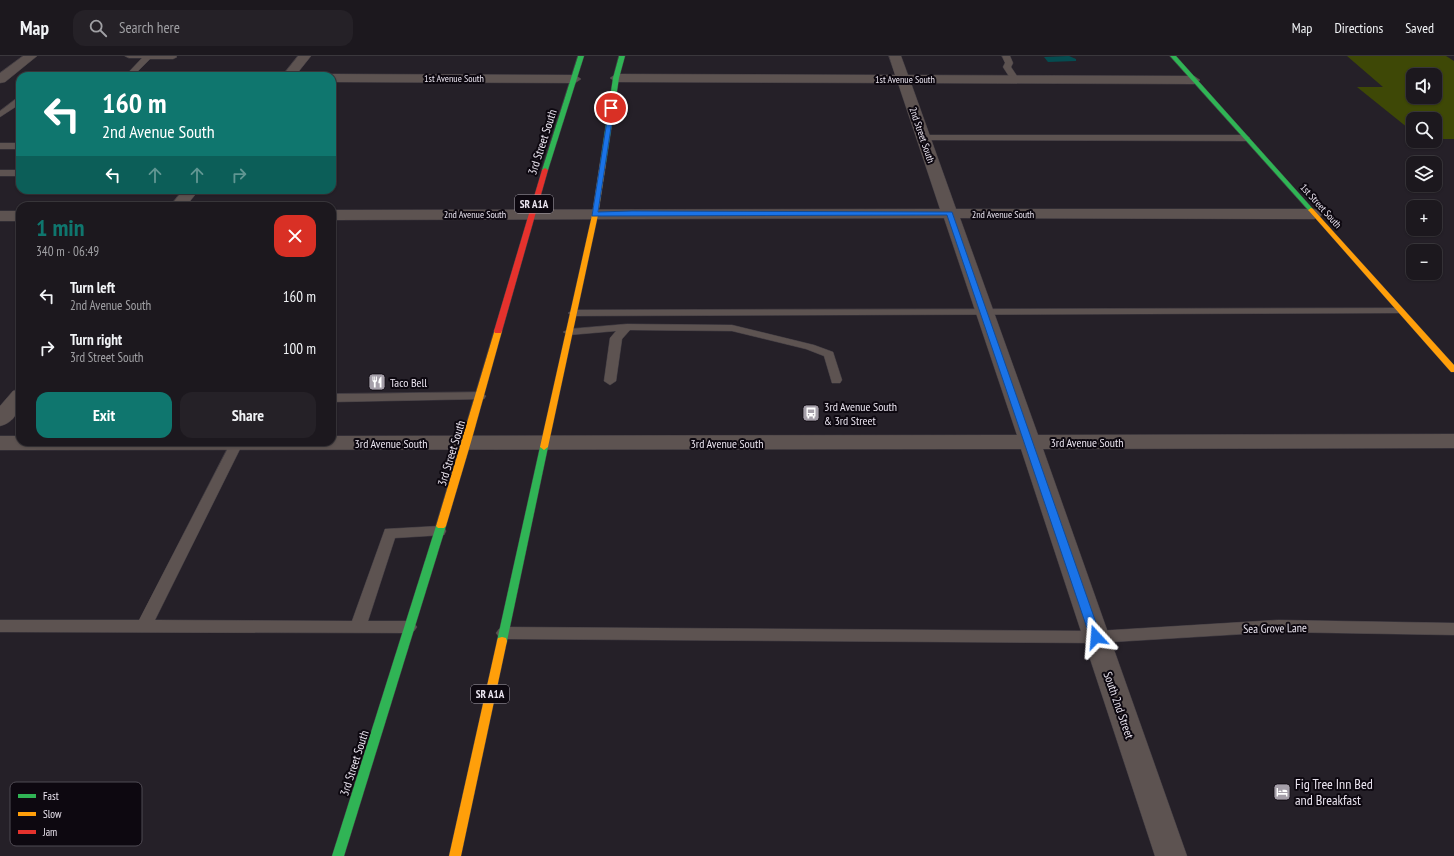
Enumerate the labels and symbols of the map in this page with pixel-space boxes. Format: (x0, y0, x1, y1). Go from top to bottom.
street label: 1st Avenue South (424, 72, 484, 85)
street label: 1st Avenue South (875, 73, 935, 86)
pin (594, 91, 628, 125)
street label: 2nd Street South (906, 105, 938, 165)
street label: 3rd Street South (524, 107, 560, 177)
street label: 1st Street South (1298, 181, 1344, 231)
road number: SR A1A (515, 195, 553, 213)
street label: 2nd Avenue South (444, 208, 506, 221)
street label: 2nd Avenue South (972, 208, 1034, 221)
restaurant icon: Taco Bell (367, 372, 387, 392)
place label: Taco Bell (390, 375, 427, 390)
place label: 3rd Avenue South & 3rd Street (824, 399, 897, 428)
bus stop icon: 3rd Avenue South & 3rd Street (801, 403, 821, 423)
street label: 3rd Street South (434, 418, 468, 488)
street label: 3rd Avenue South (1050, 435, 1124, 450)
street label: 3rd Avenue South (354, 436, 428, 451)
street label: 3rd Avenue South (690, 436, 764, 451)
position arrow (1075, 616, 1117, 658)
street label: Sea Grove Lane (1243, 620, 1307, 636)
street label: South 2nd Street (1101, 670, 1138, 741)
road number: SR A1A (471, 685, 509, 703)
street label: 3rd Street South (336, 728, 372, 798)
place label: Fig Tree Inn Bed and Breakfast (1295, 775, 1373, 809)
legend (10, 782, 142, 846)
hotel icon: Fig Tree Inn Bed and Breakfast (1272, 782, 1292, 802)
text: Fast (43, 789, 59, 803)
text: Slow (43, 807, 62, 821)
text: Jam (42, 825, 57, 839)

